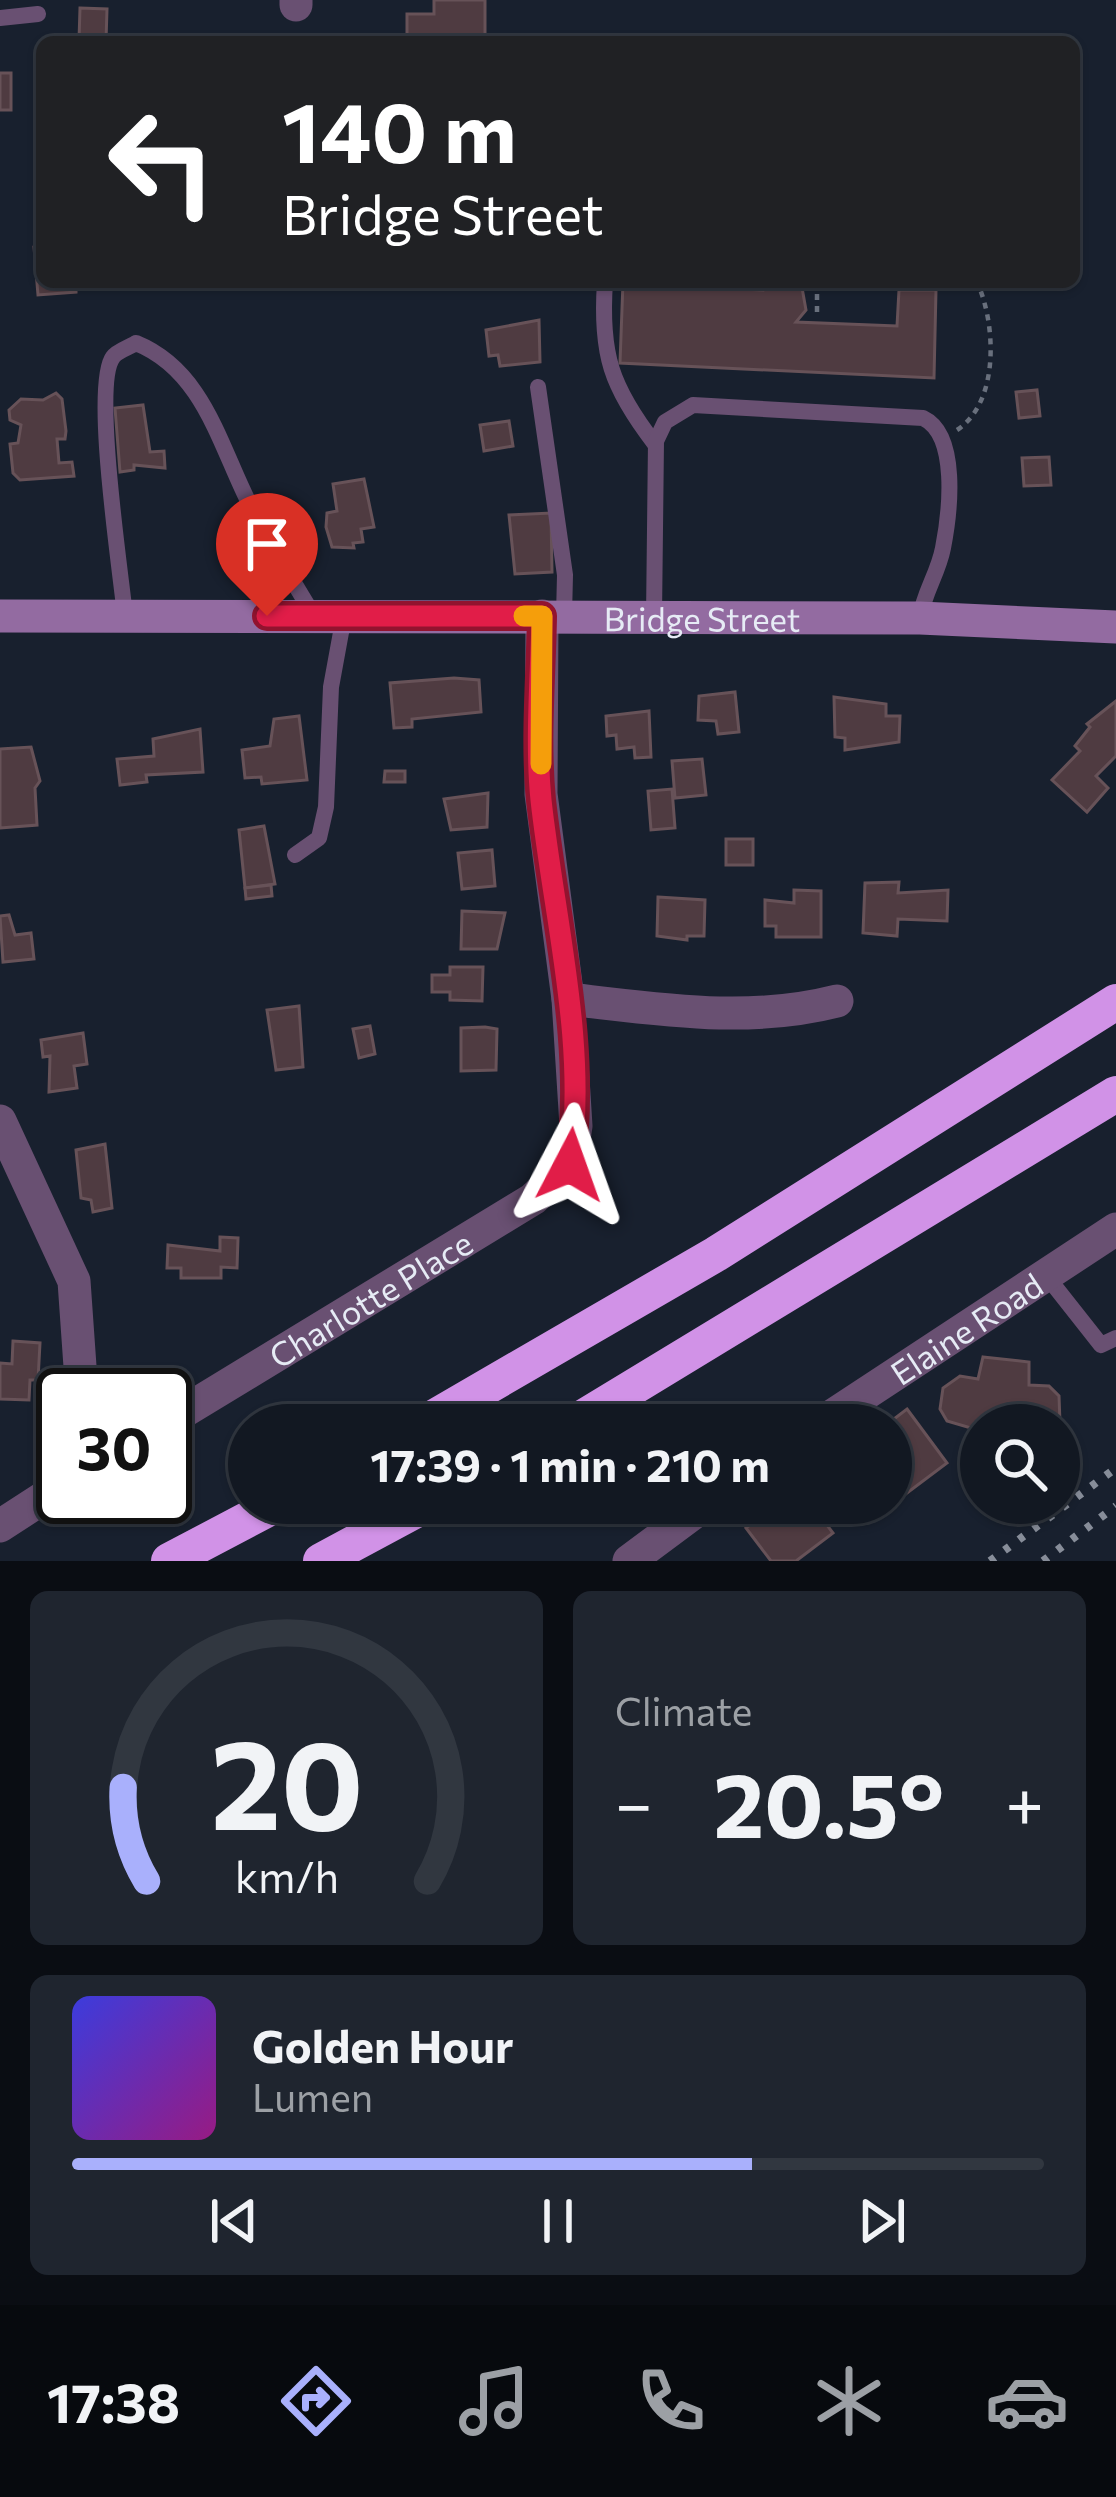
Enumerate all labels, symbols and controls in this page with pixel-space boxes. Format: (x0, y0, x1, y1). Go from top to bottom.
text: 140 m (282, 78, 517, 180)
icon: left (84, 84, 240, 240)
text: Bridge Street (282, 180, 604, 246)
pin (216, 493, 318, 616)
icon: arrive (234, 511, 300, 577)
street label: Bridge Street (604, 597, 800, 638)
position arrow (507, 1102, 633, 1228)
street label: Charlotte Place (261, 1221, 479, 1376)
street label: Elaine Road (882, 1263, 1050, 1393)
speed limit sign: 30 (36, 1368, 192, 1524)
map controls (960, 1404, 1080, 1524)
button: search (960, 1404, 1080, 1524)
text: 17:39 · 1 min · 210 m (370, 1436, 770, 1491)
text: Climate (615, 1686, 752, 1734)
text: 20 (210, 1703, 363, 1856)
text: 20.5° (713, 1746, 944, 1857)
text: − (615, 1761, 653, 1842)
text: + (1005, 1761, 1044, 1842)
text: km/h (234, 1849, 339, 1902)
text: Golden Hour (252, 2017, 513, 2072)
text: Lumen (252, 2072, 373, 2120)
icon: previous (201, 2188, 267, 2254)
icon: pause (525, 2188, 591, 2254)
icon: next (849, 2188, 915, 2254)
icon: directions (274, 2359, 358, 2443)
icon: music (452, 2359, 536, 2443)
icon: phone (629, 2359, 713, 2443)
icon: climate (807, 2359, 891, 2443)
icon: car (985, 2359, 1069, 2443)
text: 17:38 (47, 2368, 180, 2434)

